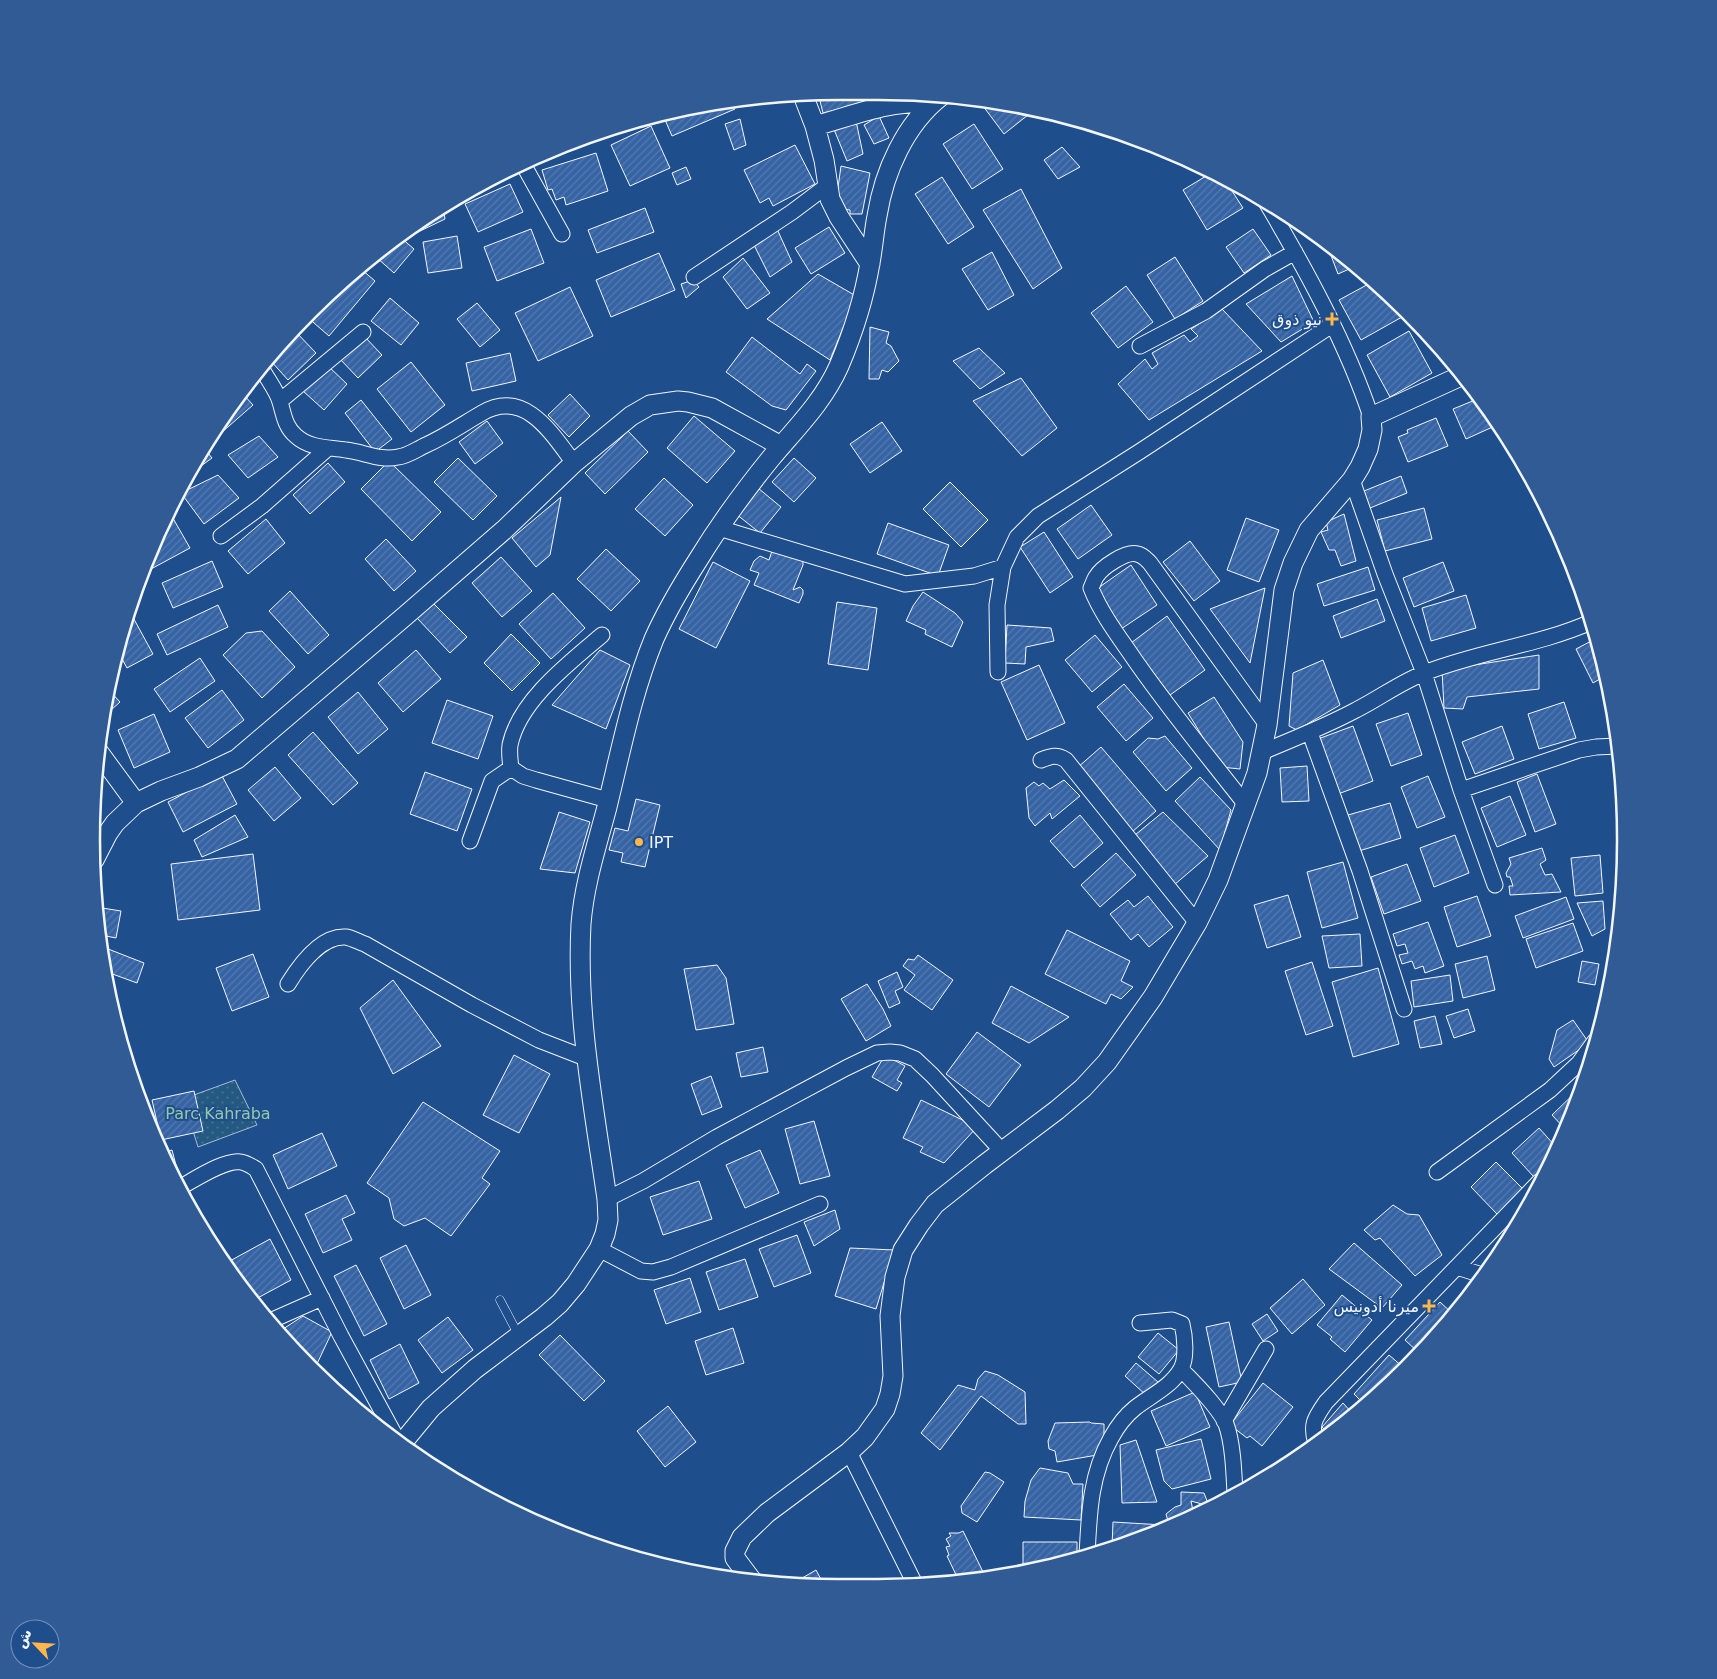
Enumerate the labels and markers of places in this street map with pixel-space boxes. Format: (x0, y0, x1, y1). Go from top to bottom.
place label: نيو ذوق (1272, 310, 1322, 330)
marker: نيو ذوق (1326, 313, 1338, 325)
place label: IPT (649, 833, 673, 852)
marker: IPT (633, 836, 645, 848)
place label: ميرنا أدونيس (1333, 1296, 1419, 1317)
marker: ميرنا أدونيس (1423, 1300, 1435, 1312)

